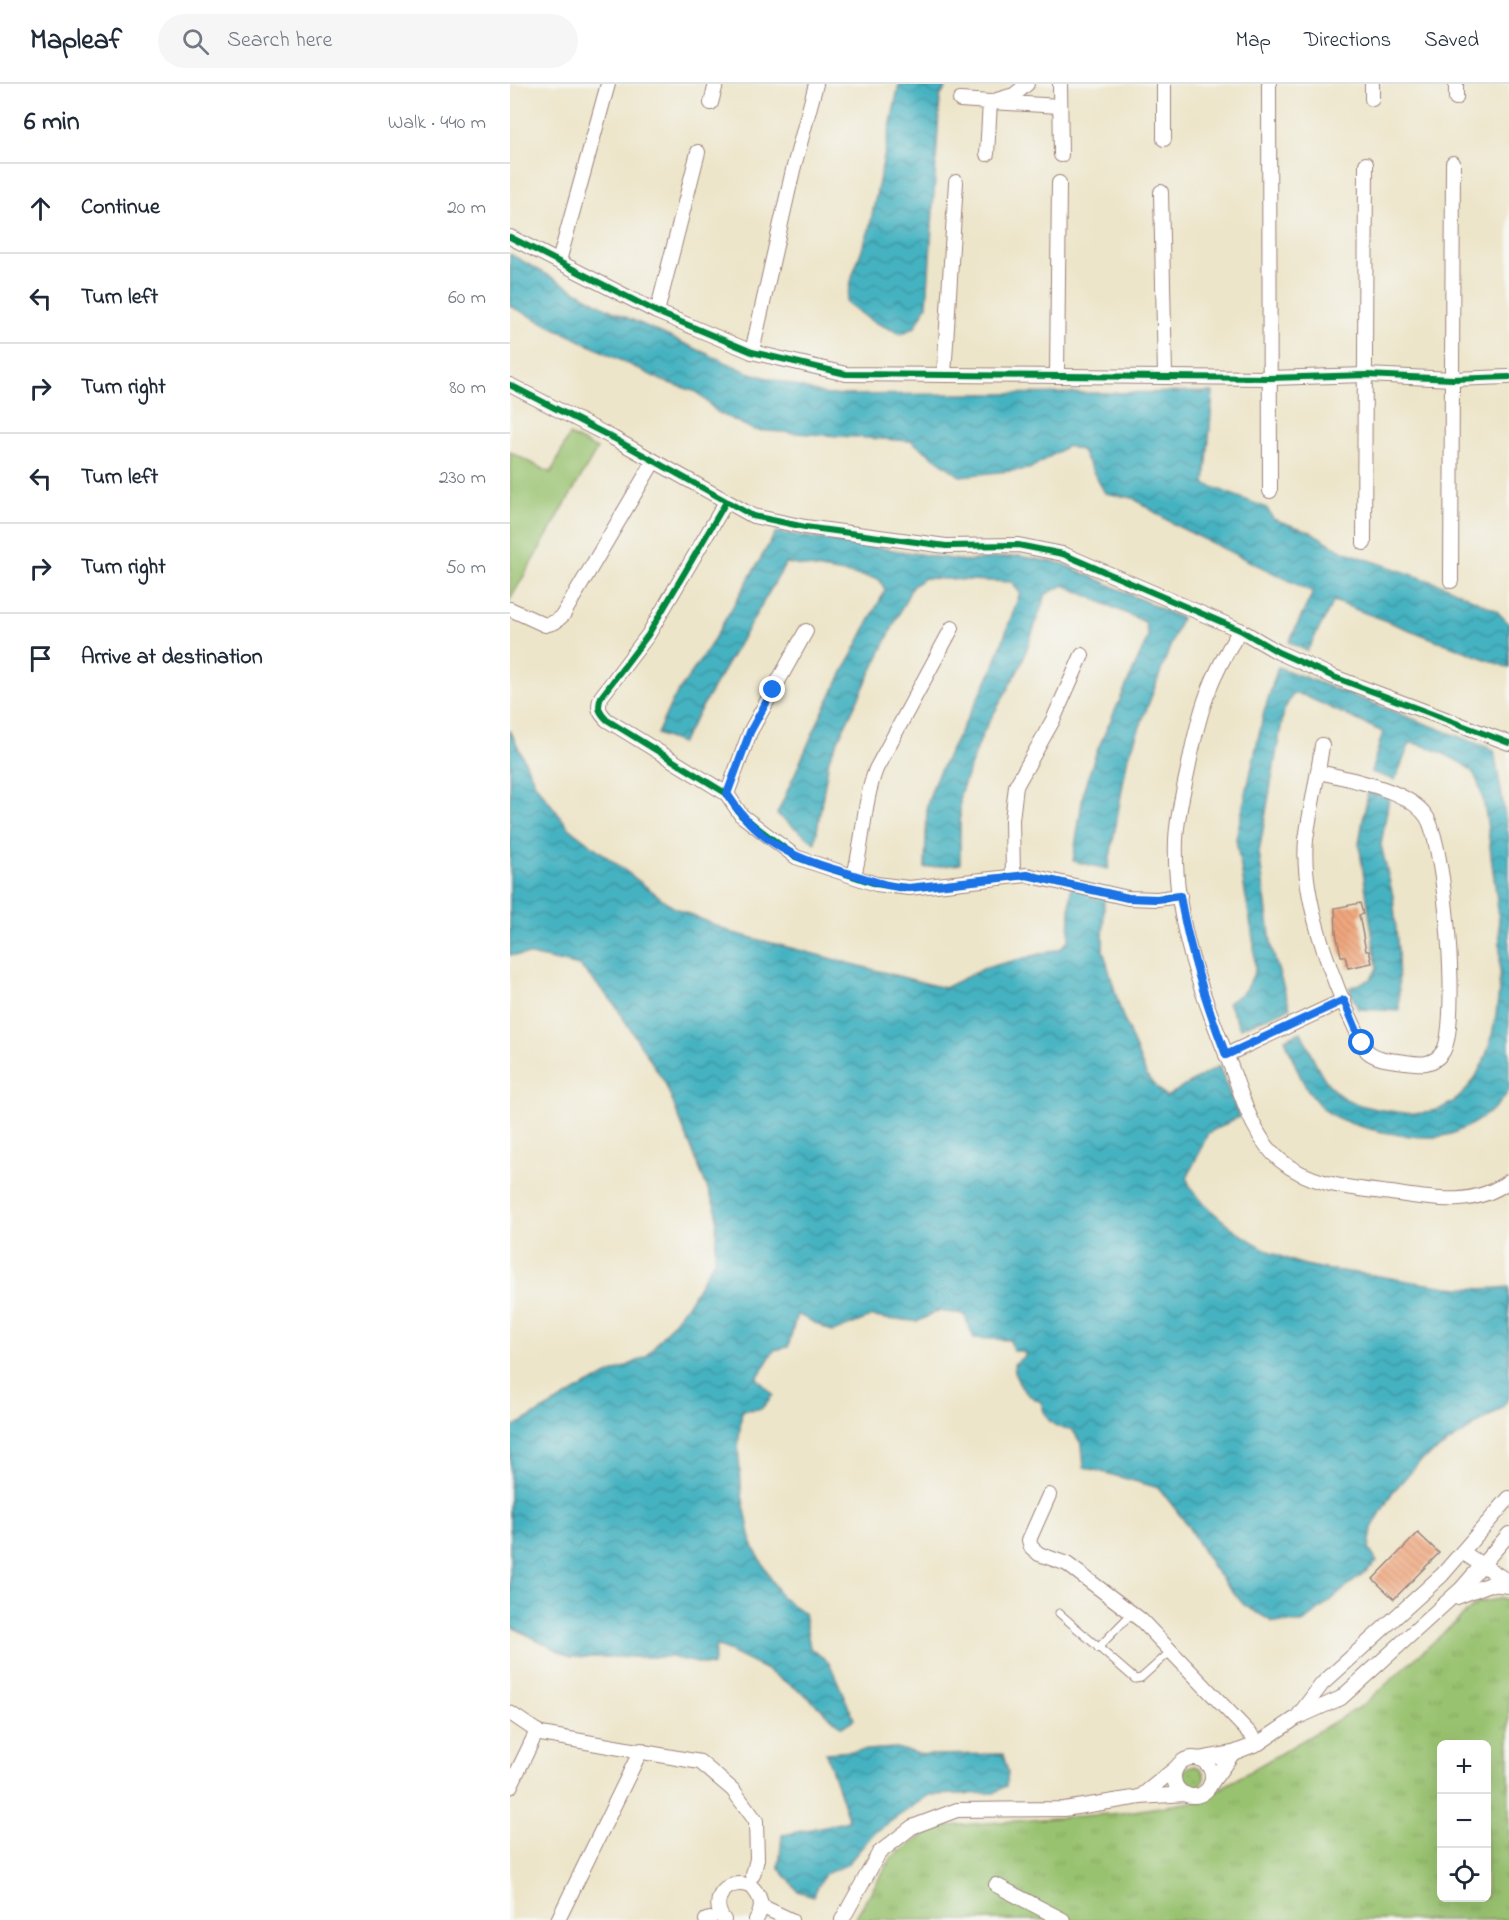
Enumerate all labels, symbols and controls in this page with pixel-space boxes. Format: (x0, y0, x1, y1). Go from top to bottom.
search box (158, 14, 578, 68)
text: Mapleaf (30, 21, 122, 62)
icon: search (179, 25, 212, 58)
text: Search here (227, 25, 332, 57)
text: Map (1235, 26, 1271, 56)
text: Directions (1304, 26, 1391, 56)
text: Saved (1424, 26, 1479, 56)
text: 6 min (24, 104, 80, 142)
text: Walk · 440 m (388, 109, 486, 138)
icon: ahead (24, 192, 57, 225)
text: Continue (81, 192, 160, 224)
text: 20 m (447, 194, 486, 223)
icon: left (24, 282, 57, 315)
text: Turn left (81, 282, 158, 314)
text: 60 m (448, 284, 486, 313)
icon: right (24, 372, 57, 405)
text: Turn right (81, 372, 166, 404)
text: 80 m (449, 374, 486, 403)
icon: left (24, 462, 57, 495)
text: Turn left (81, 462, 158, 494)
text: 230 m (439, 464, 486, 493)
icon: right (24, 552, 57, 585)
text: Turn right (81, 552, 166, 584)
text: 50 m (445, 554, 486, 583)
icon: arrive (24, 642, 57, 675)
text: Arrive at destination (81, 642, 263, 674)
route end (759, 676, 785, 702)
route start (1348, 1029, 1374, 1055)
map controls (1437, 1740, 1491, 1902)
button: + (1437, 1740, 1491, 1794)
button: − (1437, 1794, 1491, 1848)
button: locate (1437, 1848, 1491, 1902)

